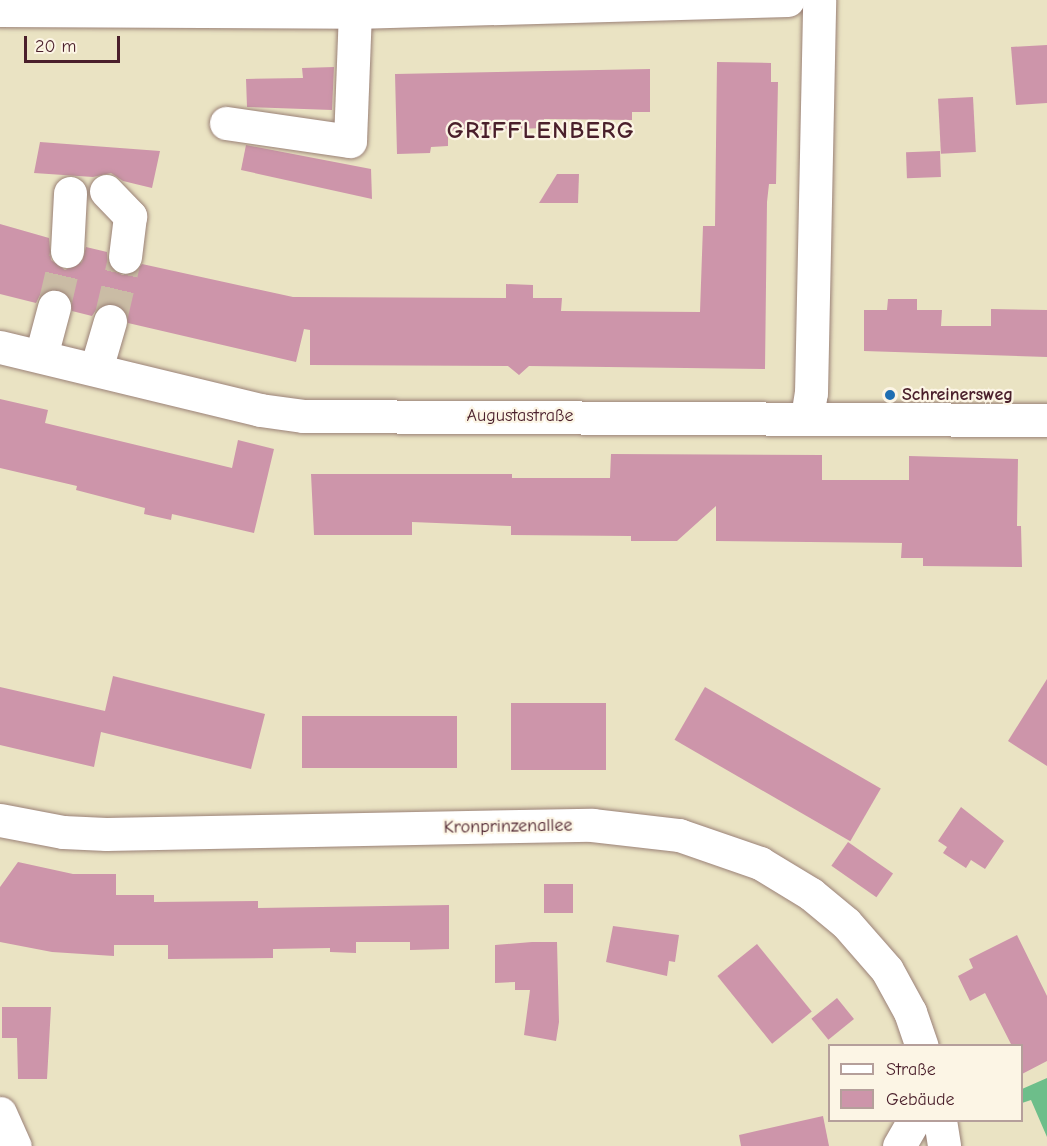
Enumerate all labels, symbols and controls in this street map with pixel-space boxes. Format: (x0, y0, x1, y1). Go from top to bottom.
scale bar (27, 24, 123, 62)
text: 20 m (35, 36, 76, 57)
district label: GRIFFLENBERG (447, 117, 635, 145)
place label: Schreinersweg (902, 384, 1013, 406)
marker: Schreinersweg (883, 388, 897, 402)
street label: Augustastraße (466, 405, 574, 427)
street label: Kronprinzenallee (443, 815, 573, 839)
legend (828, 1044, 1023, 1122)
text: Straße (886, 1059, 936, 1080)
text: Gebäude (886, 1089, 955, 1110)

